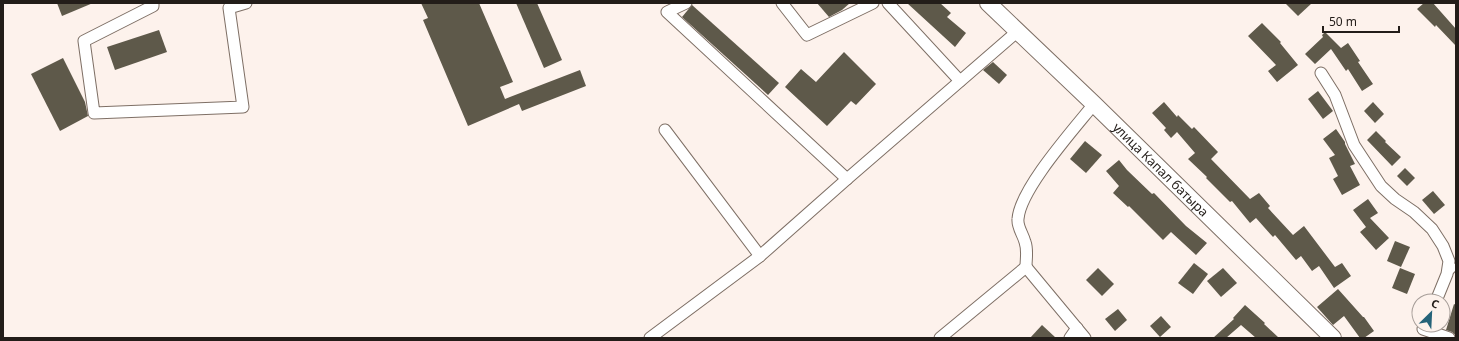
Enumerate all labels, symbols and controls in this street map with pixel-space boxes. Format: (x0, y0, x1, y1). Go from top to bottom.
scale bar (1323, 8, 1399, 34)
text: 50 m (1329, 13, 1357, 30)
street label: улица Капал батыра (1109, 118, 1213, 221)
north arrow (1411, 293, 1451, 333)
text: С (1429, 295, 1442, 312)

